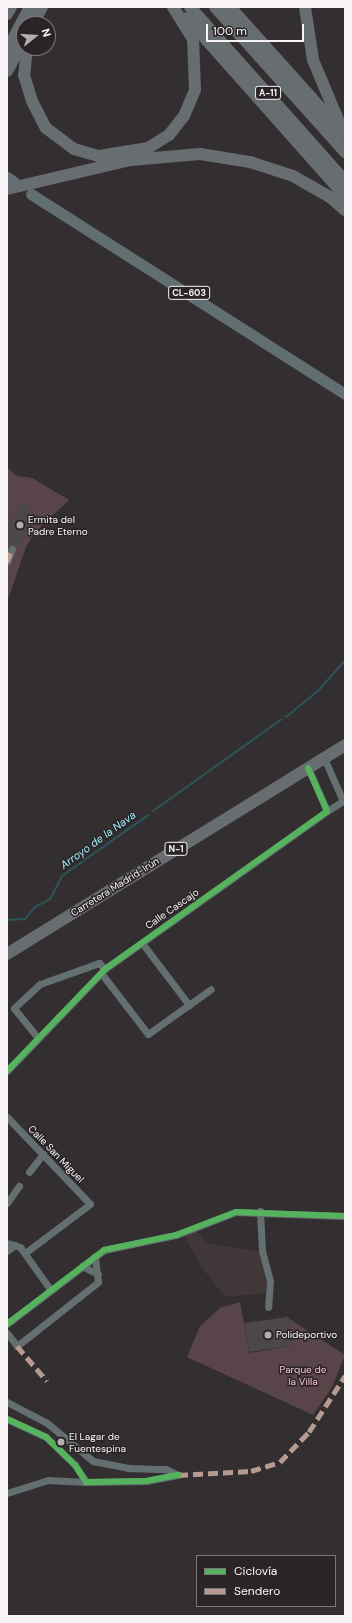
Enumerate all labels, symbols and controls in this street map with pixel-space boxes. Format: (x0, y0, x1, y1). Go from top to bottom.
north arrow (16, 16, 56, 56)
scale bar (208, 16, 306, 42)
text: 100 m (213, 23, 247, 39)
text: N (39, 27, 54, 39)
road number: A-11 (255, 86, 281, 100)
road number: CL-603 (168, 286, 210, 300)
place label: Ermita del Padre Eterno (28, 513, 88, 536)
marker: Ermita del Padre Eterno (15, 520, 25, 530)
water label: Arroyo de la Nava (58, 808, 138, 872)
road number: N-1 (164, 842, 188, 856)
street label: Carretera Madrid-Irún (69, 855, 161, 919)
street label: Calle Cascajo (143, 886, 201, 932)
street label: Calle San Miguel (26, 1123, 86, 1185)
place label: Polideportivo (276, 1329, 337, 1341)
marker: Polideportivo (263, 1330, 273, 1340)
park label: Parque de la Villa (280, 1363, 326, 1386)
place label: El Lagar de Fuentespina (69, 1430, 126, 1454)
marker: El Lagar de Fuentespina (56, 1437, 66, 1447)
legend (196, 1555, 336, 1607)
text: Ciclovía (234, 1563, 277, 1579)
text: Sendero (234, 1583, 280, 1599)

